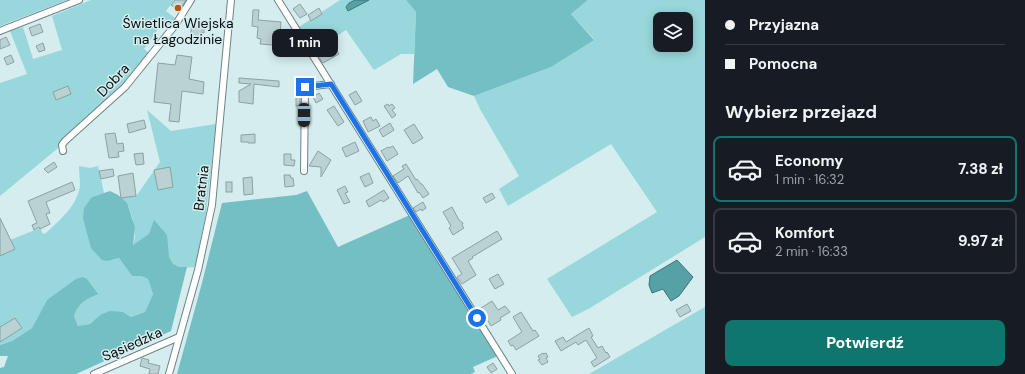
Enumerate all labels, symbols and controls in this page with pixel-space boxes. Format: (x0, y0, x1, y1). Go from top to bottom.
marker: Świetlica Wiejska na Łagodzinie (173, 3, 183, 13)
map controls (653, 12, 693, 52)
button: layers (653, 12, 693, 52)
place label: Świetlica Wiejska na Łagodzinie (122, 14, 234, 48)
text: Przyjazna (749, 15, 819, 35)
callout: 1 min (272, 29, 338, 57)
text: 1 min (289, 34, 321, 51)
text: Pomocna (749, 54, 817, 74)
street label: Dobra (93, 60, 133, 100)
route end (296, 78, 314, 96)
text: Wybierz przejazd (725, 100, 877, 124)
car (298, 103, 310, 127)
icon: car (727, 151, 763, 187)
text: Economy (775, 151, 843, 171)
text: 7.38 zł (958, 159, 1003, 179)
street label: Bratnia (189, 164, 213, 212)
text: 1 min · 16:32 (775, 171, 844, 188)
icon: car (727, 223, 763, 259)
text: Komfort (775, 223, 834, 243)
text: 9.97 zł (958, 231, 1003, 251)
text: 2 min · 16:33 (775, 243, 848, 260)
route start (468, 309, 486, 327)
button: Potwierdź (725, 320, 1005, 366)
street label: Sąsiedzka (99, 323, 165, 365)

